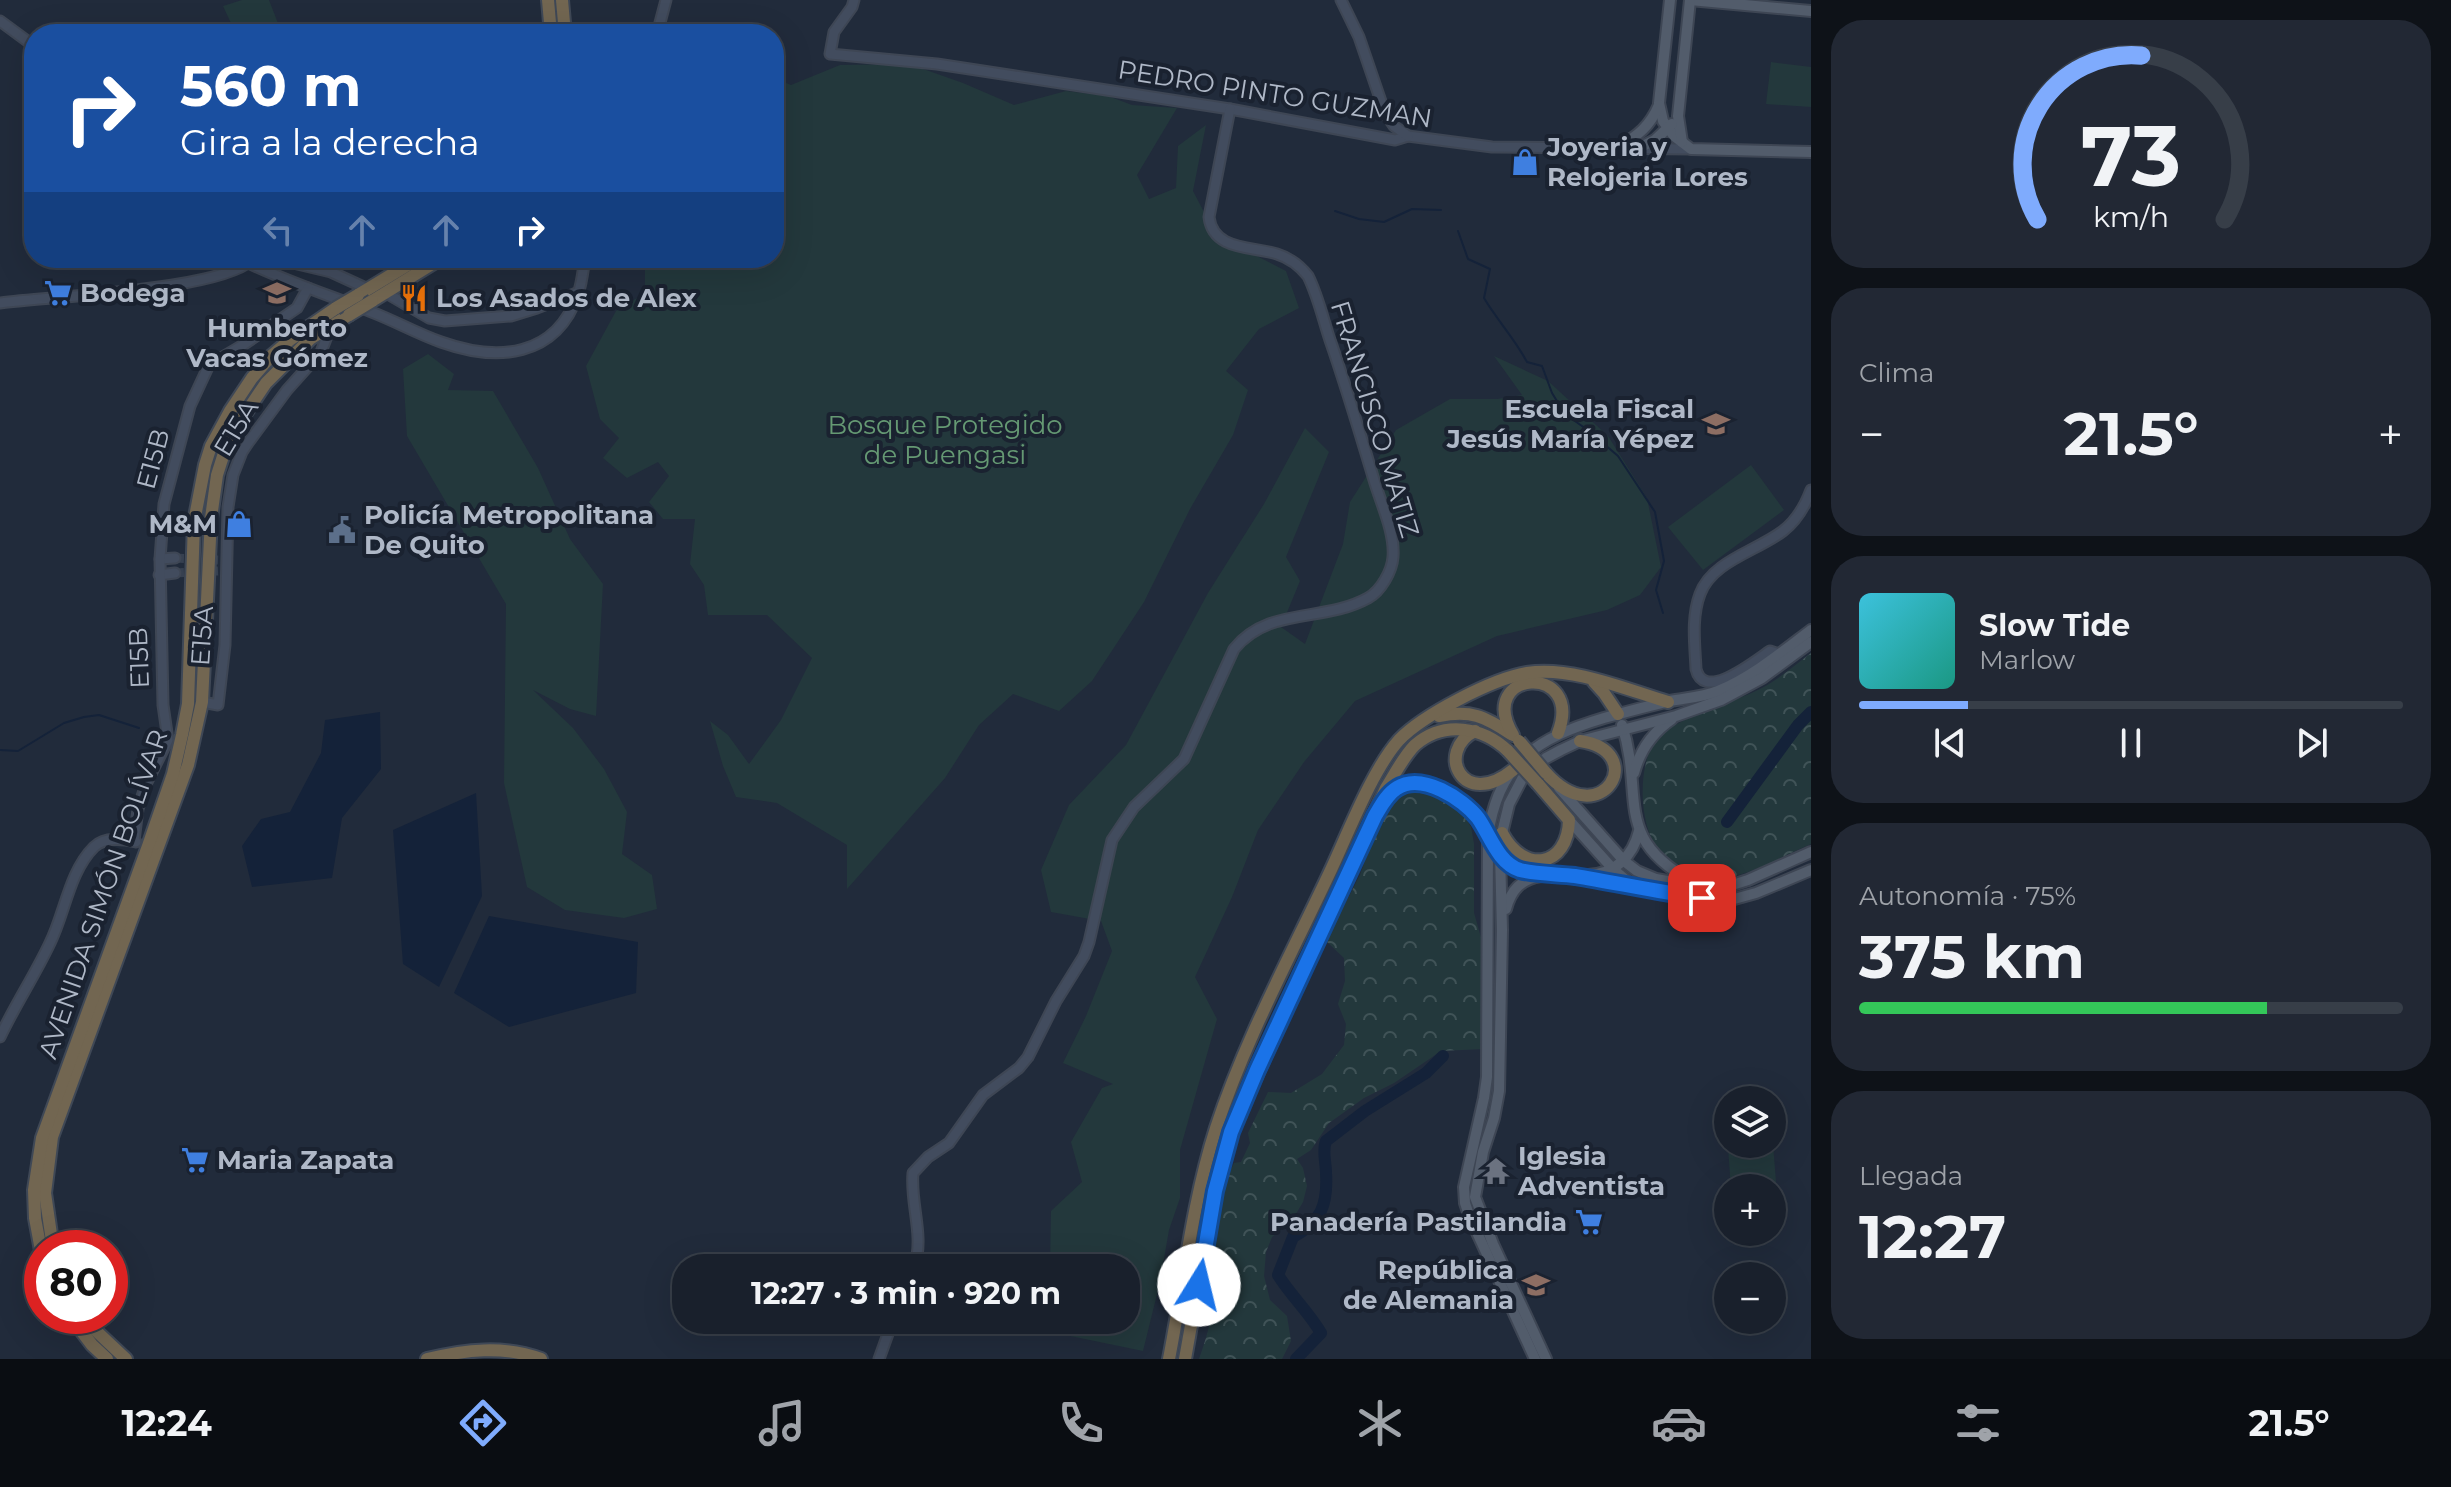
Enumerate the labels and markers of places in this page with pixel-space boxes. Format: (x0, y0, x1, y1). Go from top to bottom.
place label: Joyeria y Relojeria Lores (1546, 131, 1748, 193)
shop icon: Joyeria y Relojeria Lores (1510, 147, 1540, 177)
place label: Bodega (80, 277, 186, 309)
supermarket icon: Bodega (43, 278, 73, 308)
school or university icon: Humberto Vacas Gómez (262, 278, 292, 308)
place label: Los Asados de Alex (436, 282, 697, 314)
restaurant icon: Los Asados de Alex (399, 283, 429, 313)
place label: Humberto Vacas Gómez (185, 312, 368, 374)
place label: Escuela Fiscal Jesús María Yépez (1446, 393, 1694, 455)
school or university icon: Escuela Fiscal Jesús María Yépez (1701, 409, 1731, 439)
place label: Policía Metropolitana De Quito (364, 499, 654, 561)
place label: M&M (148, 508, 217, 540)
shop icon: M&M (224, 509, 254, 539)
public building icon: Policía Metropolitana De Quito (327, 515, 357, 545)
pin (1668, 864, 1736, 932)
place label: Iglesia Adventista (1517, 1140, 1665, 1202)
place label: Maria Zapata (217, 1144, 394, 1176)
supermarket icon: Maria Zapata (180, 1145, 210, 1175)
temple icon: Iglesia Adventista (1481, 1156, 1511, 1186)
place label: Panadería Pastilandia (1270, 1206, 1567, 1238)
supermarket icon: Panadería Pastilandia (1574, 1207, 1604, 1237)
place label: República de Alemania (1343, 1254, 1514, 1316)
school or university icon: República de Alemania (1521, 1270, 1551, 1300)

